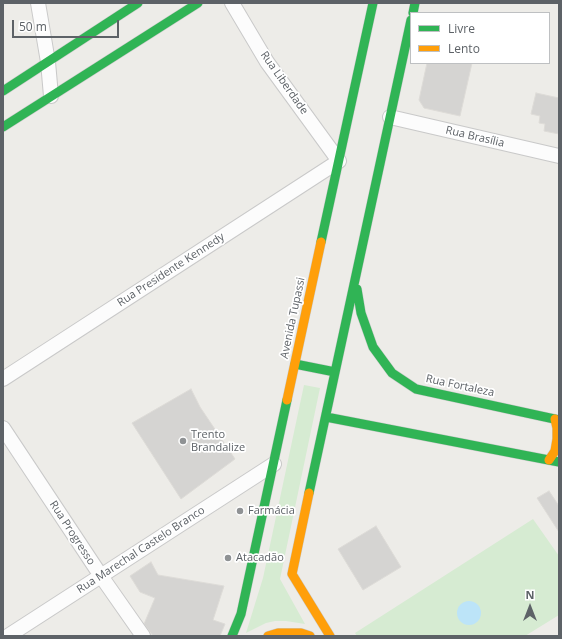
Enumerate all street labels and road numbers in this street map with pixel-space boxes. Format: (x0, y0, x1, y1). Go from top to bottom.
street label: Rua Liberdade (257, 49, 311, 117)
street label: Rua Brasília (444, 124, 506, 150)
street label: Rua Presidente Kennedy (115, 230, 227, 310)
street label: Avenida Tupassi (278, 276, 308, 360)
street label: Rua Fortaleza (425, 372, 495, 400)
street label: Rua Progresso (46, 498, 98, 568)
street label: Rua Marechal Castelo Branco (75, 504, 207, 596)

